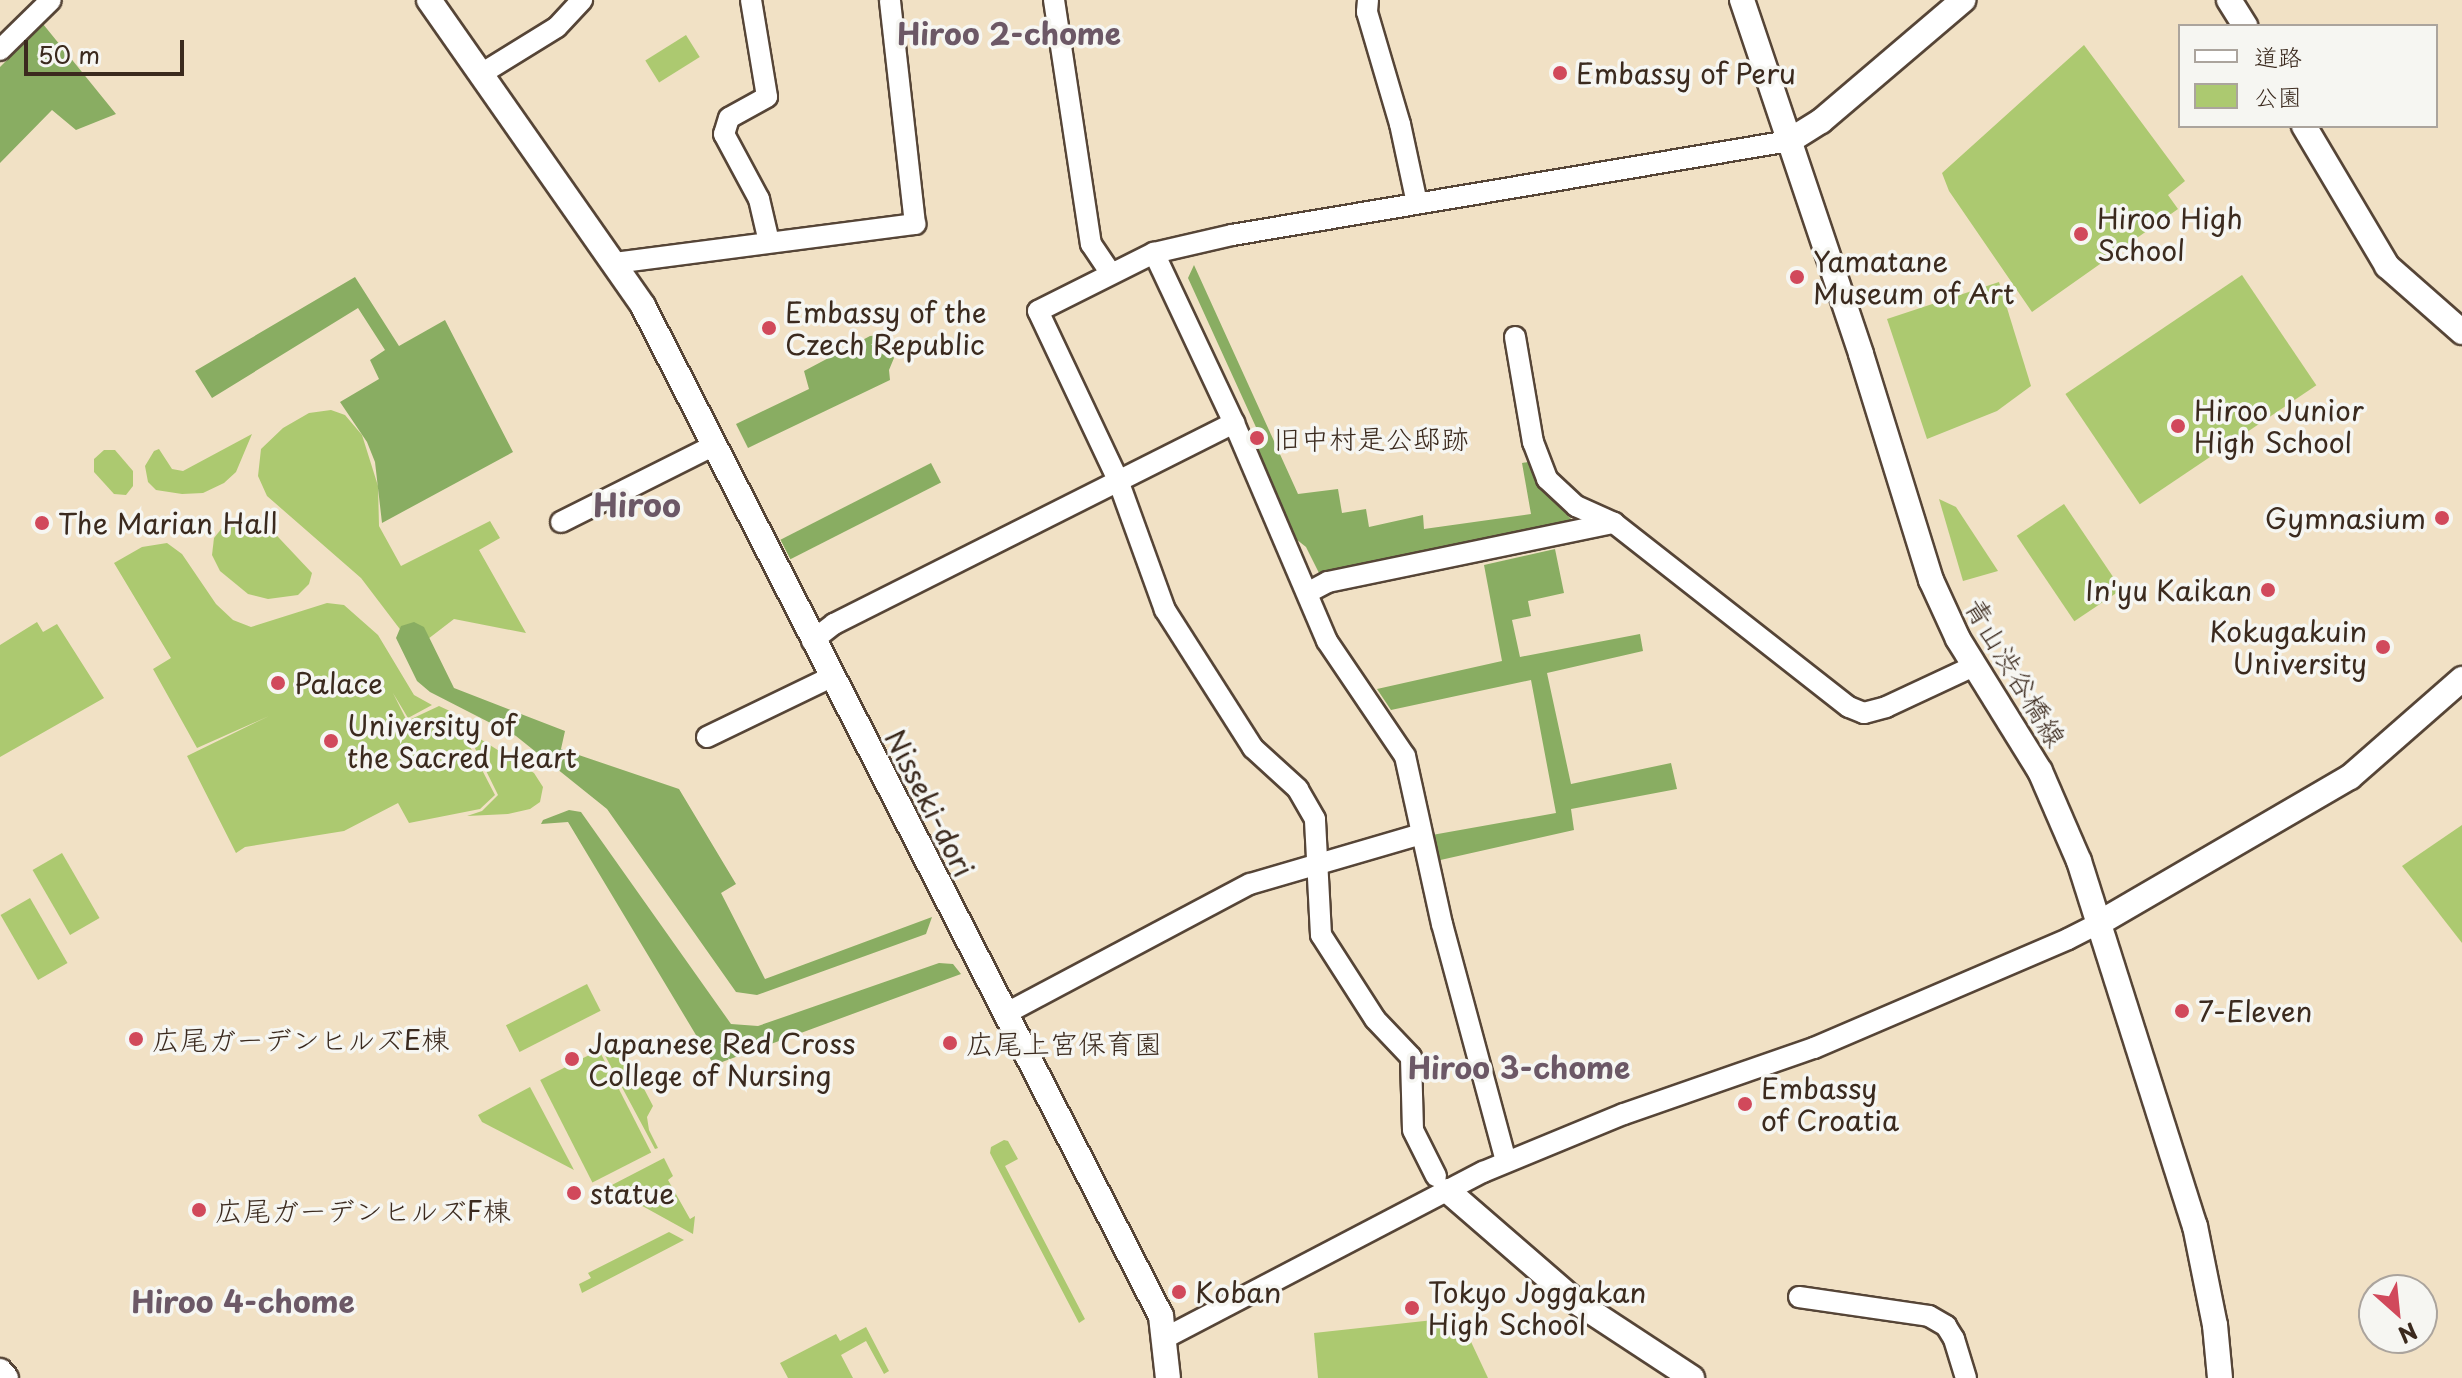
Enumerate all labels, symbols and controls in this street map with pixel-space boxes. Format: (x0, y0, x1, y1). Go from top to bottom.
district label: Hiroo 2-chome (897, 15, 1121, 51)
scale bar (28, 24, 188, 74)
legend (2178, 24, 2438, 128)
text: 50 m (38, 36, 100, 72)
text: 道路 (2254, 38, 2302, 74)
place label: Embassy of Peru (1576, 56, 1797, 90)
marker: Embassy of Peru (1551, 64, 1569, 82)
text: 公園 (2254, 78, 2302, 114)
place label: Hiroo High School (2097, 201, 2242, 267)
marker: Hiroo High School (2072, 225, 2090, 243)
place label: Yamatane Museum of Art (1813, 244, 2013, 310)
marker: Yamatane Museum of Art (1788, 268, 1806, 286)
place label: Embassy of the Czech Republic (785, 295, 988, 361)
marker: Embassy of the Czech Republic (760, 319, 778, 337)
place label: Hiroo Junior High School (2194, 393, 2363, 459)
marker: Hiroo Junior High School (2169, 417, 2187, 435)
place label: 旧中村是公邸跡 (1273, 421, 1469, 455)
marker: 旧中村是公邸跡 (1248, 429, 1266, 447)
district label: Hiroo (593, 485, 681, 523)
place label: Gymnasium (2265, 501, 2426, 535)
place label: The Marian Hall (58, 506, 277, 540)
marker: Gymnasium (2433, 509, 2451, 527)
marker: The Marian Hall (33, 514, 51, 532)
place label: In'yu Kaikan (2083, 573, 2252, 607)
marker: In'yu Kaikan (2259, 581, 2277, 599)
street label: 青山渋谷橋線 (1958, 591, 2074, 753)
place label: Kokugakuin University (2209, 614, 2367, 680)
marker: Kokugakuin University (2374, 638, 2392, 656)
place label: Palace (294, 666, 383, 700)
marker: Palace (269, 674, 287, 692)
place label: University of the Sacred Heart (347, 708, 580, 774)
street label: Nisseki-dori (879, 724, 981, 882)
marker: University of the Sacred Heart (322, 732, 340, 750)
place label: 7-Eleven (2198, 994, 2312, 1028)
marker: 7-Eleven (2173, 1002, 2191, 1020)
place label: 広尾ガーデンヒルズE棟 (152, 1022, 450, 1056)
place label: Japanese Red Cross College of Nursing (588, 1026, 859, 1092)
place label: 広尾上宮保育園 (966, 1026, 1162, 1060)
marker: 広尾ガーデンヒルズE棟 (127, 1030, 145, 1048)
marker: 広尾上宮保育園 (941, 1034, 959, 1052)
district label: Hiroo 3-chome (1408, 1049, 1630, 1085)
marker: Japanese Red Cross College of Nursing (563, 1050, 581, 1068)
place label: Embassy of Croatia (1761, 1071, 1899, 1137)
marker: Embassy of Croatia (1736, 1095, 1754, 1113)
place label: statue (590, 1176, 675, 1210)
marker: statue (565, 1184, 583, 1202)
place label: 広尾ガーデンヒルズF棟 (215, 1193, 511, 1227)
marker: 広尾ガーデンヒルズF棟 (190, 1201, 208, 1219)
north arrow (2358, 1274, 2438, 1354)
place label: Koban (1195, 1275, 1281, 1309)
place label: Tokyo Joggakan High School (1428, 1275, 1649, 1341)
district label: Hiroo 4-chome (131, 1283, 355, 1319)
marker: Koban (1170, 1283, 1188, 1301)
marker: Tokyo Joggakan High School (1403, 1299, 1421, 1317)
text: N (2393, 1315, 2423, 1353)

